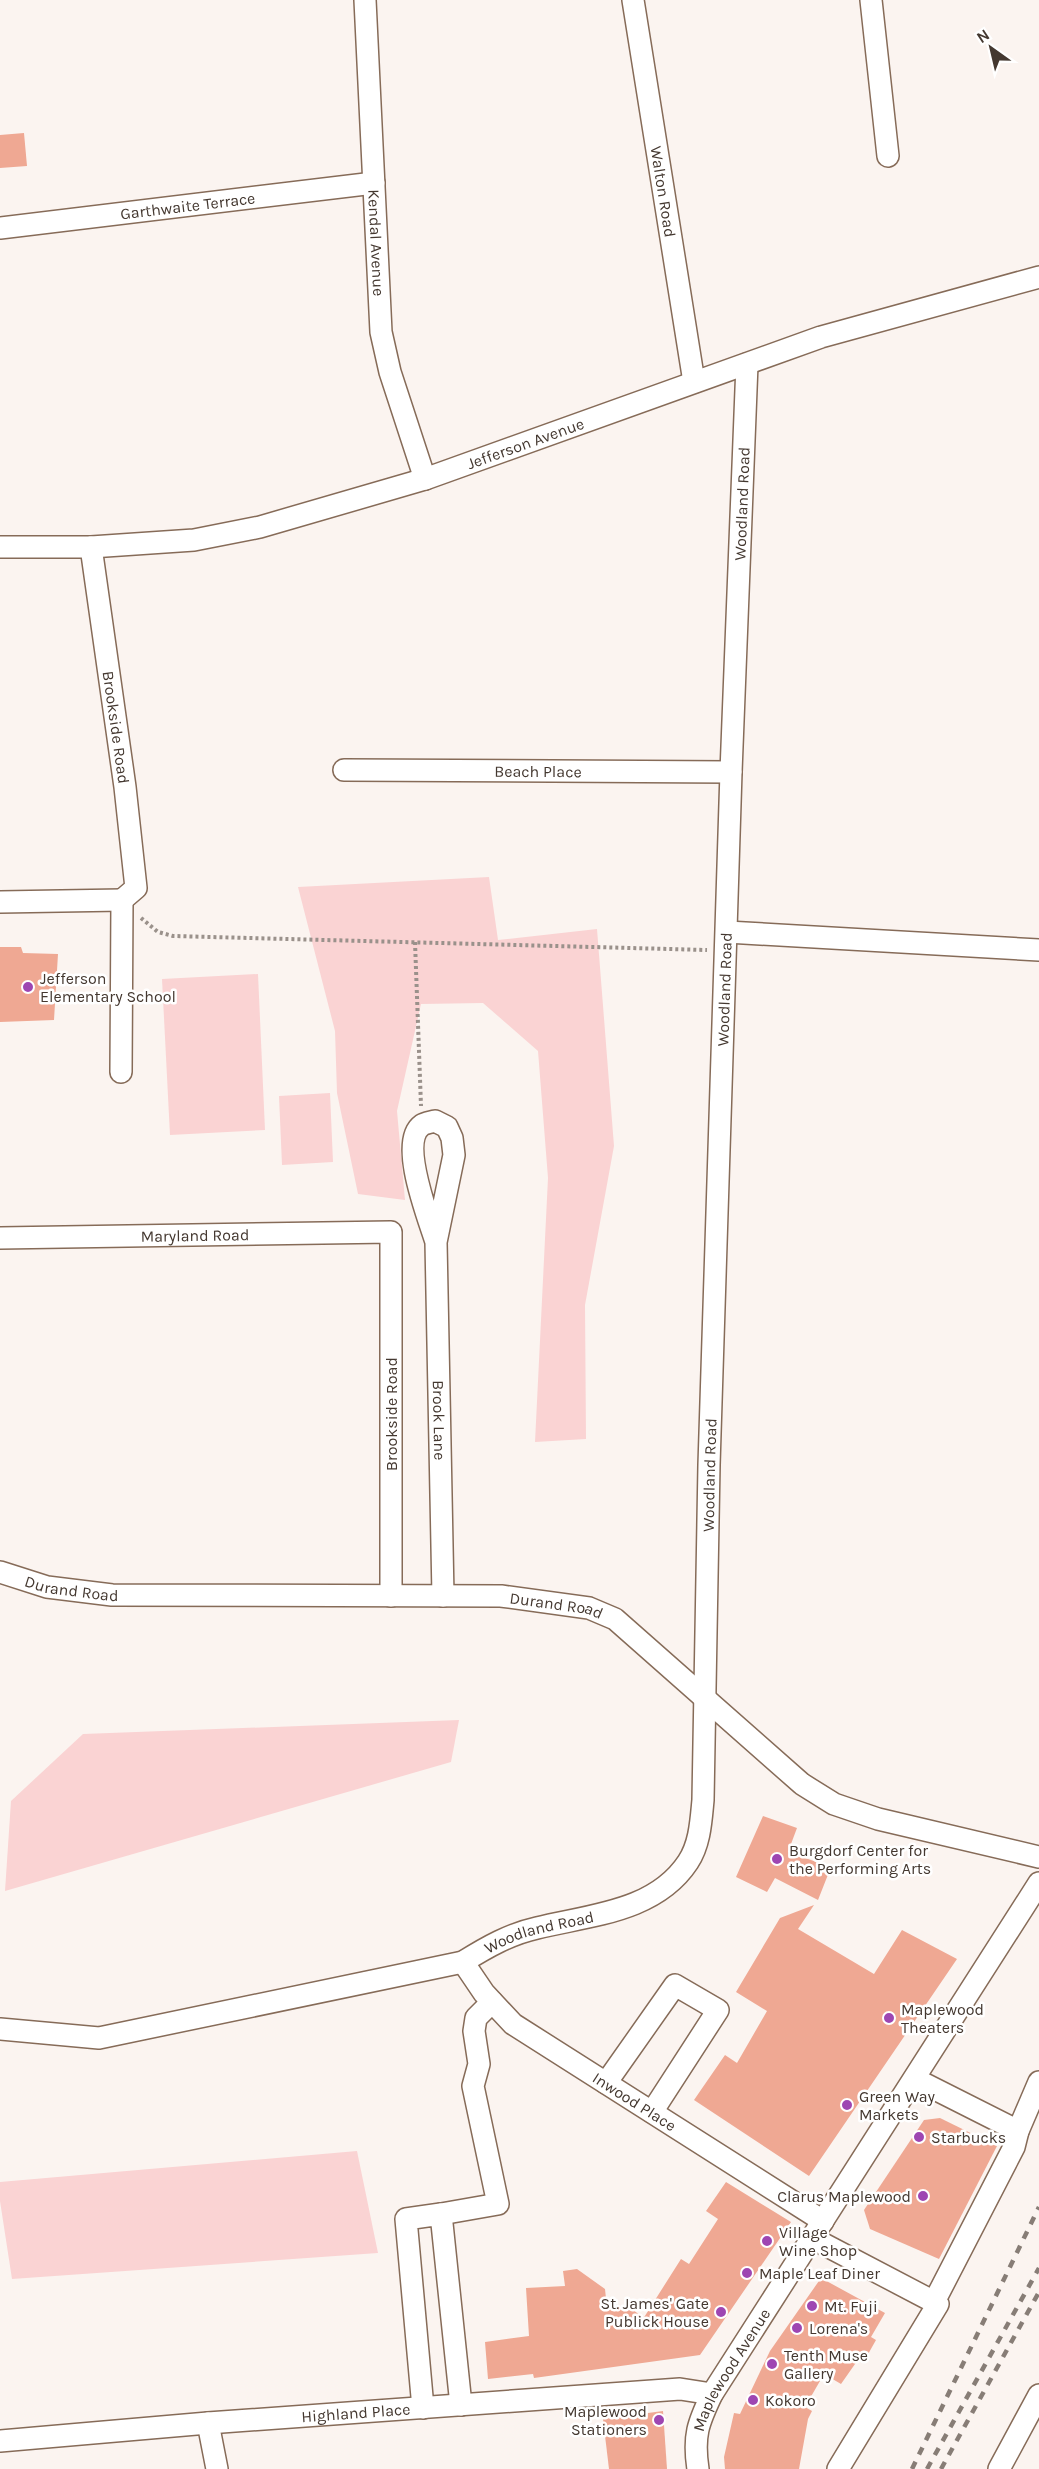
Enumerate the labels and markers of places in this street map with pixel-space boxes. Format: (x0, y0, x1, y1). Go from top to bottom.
place label: Jefferson Elementary School (40, 969, 176, 1006)
marker: Jefferson Elementary School (21, 980, 35, 994)
place label: Burgdorf Center for the Performing Arts (789, 1841, 931, 1878)
marker: Burgdorf Center for the Performing Arts (770, 1852, 784, 1866)
place label: Maplewood Theaters (901, 2000, 984, 2037)
marker: Maplewood Theaters (882, 2011, 896, 2025)
place label: Green Way Markets (859, 2087, 936, 2124)
marker: Green Way Markets (840, 2098, 854, 2112)
place label: Starbucks (931, 2128, 1006, 2147)
marker: Starbucks (912, 2130, 926, 2144)
place label: Clarus Maplewood (777, 2187, 911, 2206)
marker: Clarus Maplewood (916, 2189, 930, 2203)
place label: Village Wine Shop (779, 2223, 857, 2260)
marker: Village Wine Shop (760, 2234, 774, 2248)
place label: Maple Leaf Diner (759, 2264, 880, 2283)
marker: Maple Leaf Diner (740, 2266, 754, 2280)
place label: St. James' Gate Publick House (600, 2294, 709, 2331)
place label: Mt. Fuji (824, 2297, 878, 2316)
marker: Mt. Fuji (805, 2299, 819, 2313)
marker: St. James' Gate Publick House (714, 2305, 728, 2319)
place label: Lorena's (809, 2319, 868, 2338)
marker: Lorena's (790, 2321, 804, 2335)
place label: Tenth Muse Gallery (784, 2346, 868, 2383)
marker: Tenth Muse Gallery (765, 2357, 779, 2371)
place label: Kokoro (765, 2391, 816, 2410)
marker: Kokoro (746, 2393, 760, 2407)
place label: Maplewood Stationers (564, 2402, 647, 2439)
marker: Maplewood Stationers (652, 2413, 666, 2427)

